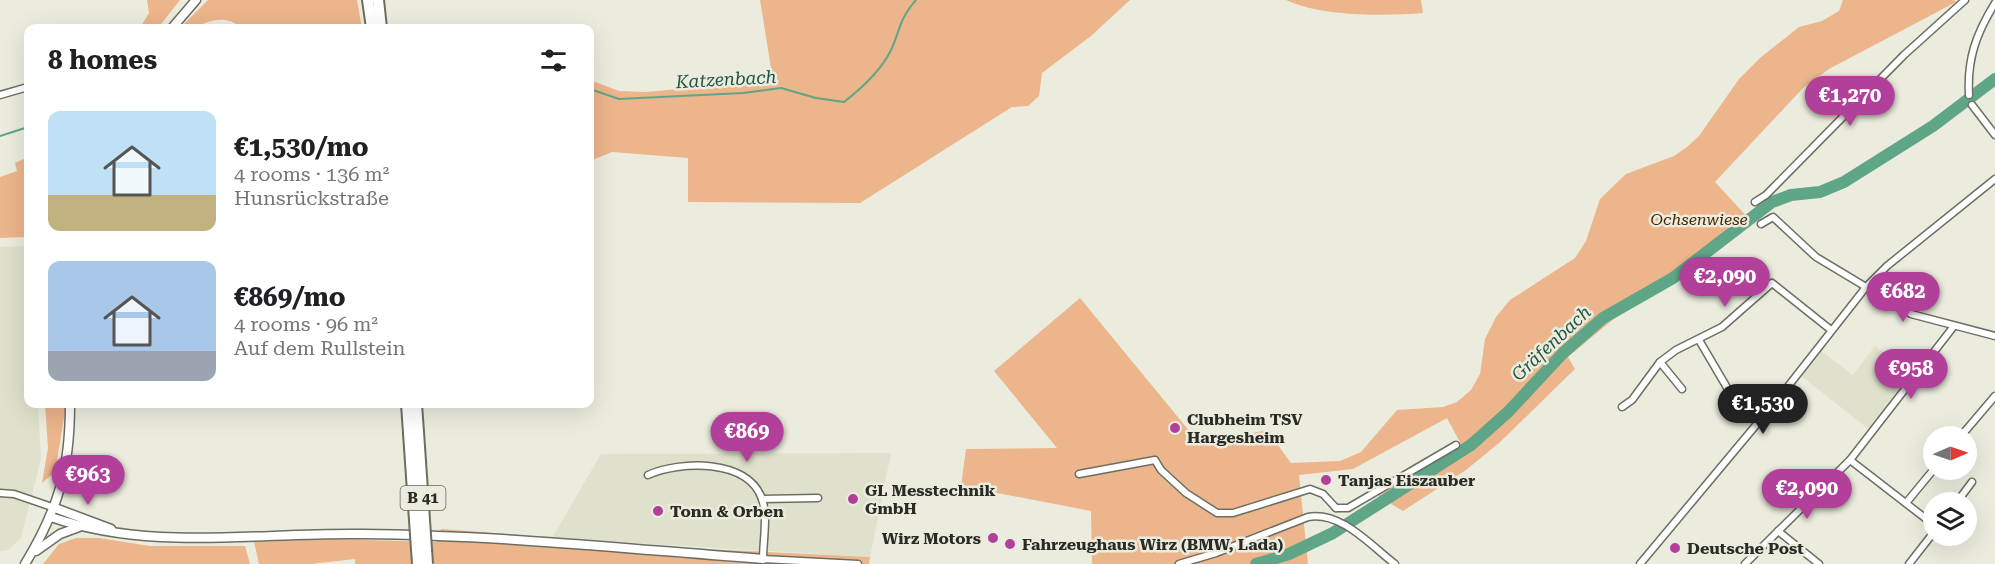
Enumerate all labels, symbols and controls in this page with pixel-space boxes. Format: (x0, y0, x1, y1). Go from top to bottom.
icon: filters (537, 44, 570, 77)
text: 8 homes (48, 45, 157, 75)
water label: Katzenbach (674, 66, 777, 92)
pin: €1,270 (1801, 76, 1899, 127)
text: €1,270 (1819, 83, 1881, 107)
text: €1,530/mo (234, 132, 369, 162)
icon: home (96, 135, 168, 207)
text: 4 rooms · 136 m² (234, 162, 389, 186)
text: Hunsrückstraße (234, 186, 389, 210)
park label: Ochsenwiese (1650, 210, 1748, 229)
pin: €2,090 (1676, 257, 1774, 308)
text: €2,090 (1694, 264, 1756, 288)
pin: €682 (1867, 272, 1939, 323)
text: €682 (1881, 279, 1925, 303)
text: €869/mo (234, 282, 346, 312)
icon: home (96, 285, 168, 357)
water label: Gräfenbach (1507, 301, 1595, 385)
text: 4 rooms · 96 m² (234, 312, 378, 336)
text: Auf dem Rullstein (234, 336, 406, 360)
pin: €958 (1875, 349, 1947, 400)
text: €958 (1889, 356, 1933, 380)
pin: €1,530 (1714, 384, 1812, 435)
text: €1,530 (1732, 391, 1794, 415)
place label: Clubheim TSV Hargesheim (1187, 410, 1303, 447)
pin: €869 (711, 412, 783, 463)
text: €869 (725, 419, 769, 443)
marker: Clubheim TSV Hargesheim (1168, 421, 1182, 435)
north arrow (1923, 426, 1977, 480)
map controls (1923, 426, 1977, 546)
pin: €963 (52, 455, 124, 506)
text: €963 (66, 462, 110, 486)
pin: €2,090 (1758, 469, 1856, 520)
place label: Tanjas Eiszauber (1338, 471, 1475, 490)
marker: Tanjas Eiszauber (1319, 473, 1333, 487)
text: €2,090 (1776, 476, 1838, 500)
place label: GL Messtechnik GmbH (865, 481, 995, 518)
road number: B 41 (400, 486, 446, 510)
marker: GL Messtechnik GmbH (846, 492, 860, 506)
button: layers (1923, 492, 1977, 546)
place label: Tonn & Orben (670, 502, 784, 521)
marker: Tonn & Orben (651, 504, 665, 518)
place label: Wirz Motors (882, 529, 981, 548)
marker: Wirz Motors (986, 531, 1000, 545)
place label: Fahrzeughaus Wirz (BMW, Lada) (1022, 535, 1284, 554)
marker: Fahrzeughaus Wirz (BMW, Lada) (1003, 537, 1017, 551)
place label: Deutsche Post (1687, 539, 1804, 558)
marker: Deutsche Post (1668, 541, 1682, 555)

